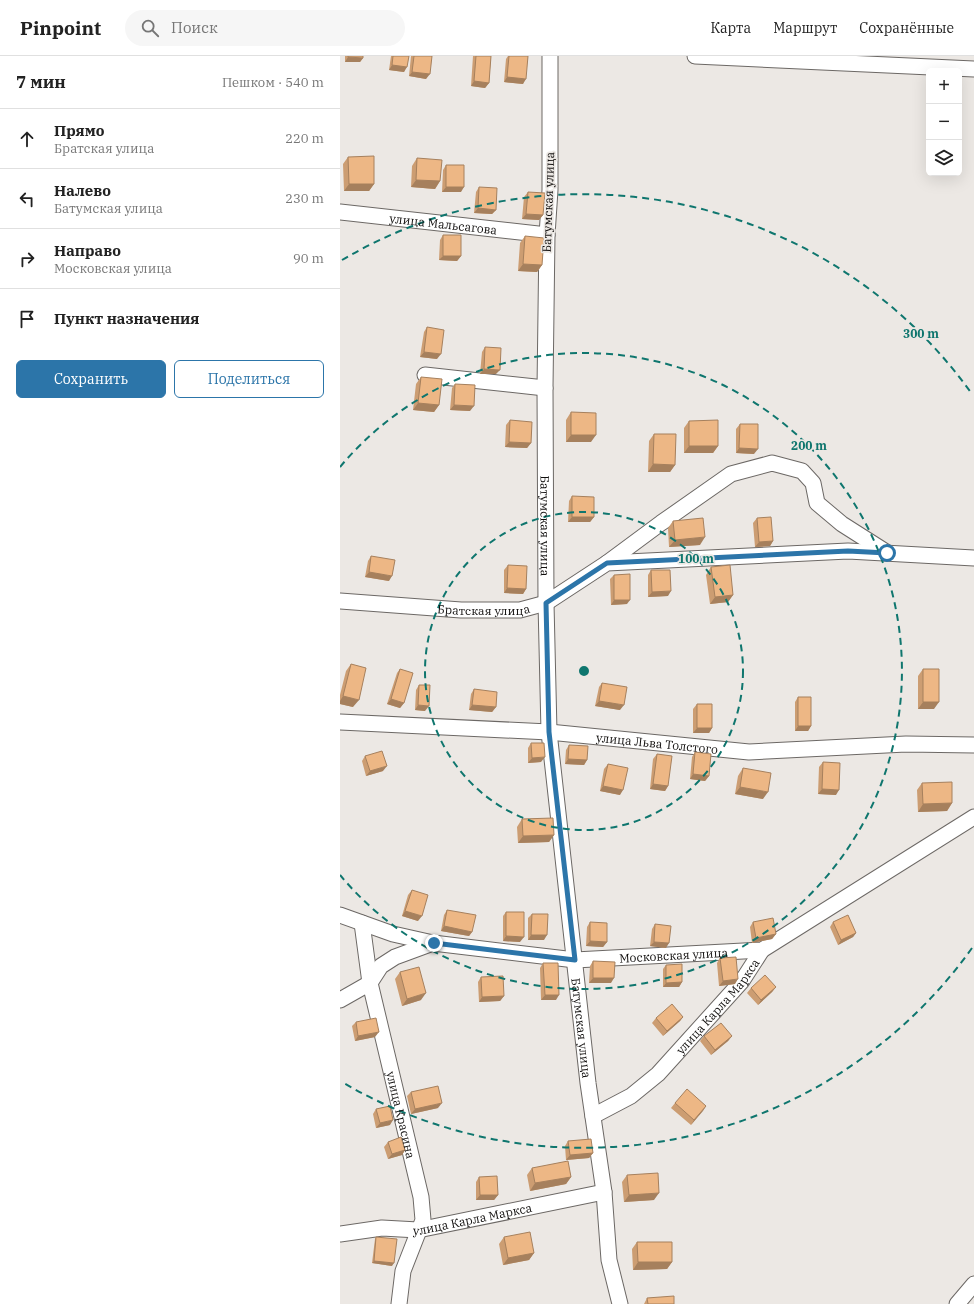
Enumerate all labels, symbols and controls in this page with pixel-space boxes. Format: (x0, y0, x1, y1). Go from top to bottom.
search box (125, 10, 405, 46)
text: Pinpoint (20, 16, 101, 40)
icon: search (139, 17, 161, 39)
text: Поиск (171, 18, 218, 37)
text: Карта (710, 19, 751, 37)
text: Маршрут (773, 19, 837, 37)
text: Сохранённые (859, 19, 954, 37)
map controls (926, 68, 962, 176)
button: + (926, 68, 962, 104)
text: 7 мин (16, 71, 66, 93)
text: Пешком · 540 m (222, 74, 324, 91)
button: − (926, 104, 962, 140)
text: Прямо (54, 121, 105, 140)
icon: ahead (16, 128, 38, 150)
text: 220 m (285, 130, 324, 147)
text: Братская улица (54, 140, 154, 157)
button: layers (926, 140, 962, 176)
street label: Батумская улица (539, 151, 557, 253)
text: Налево (54, 181, 111, 200)
icon: left (16, 188, 38, 210)
text: 230 m (285, 190, 324, 207)
text: Батумская улица (54, 200, 163, 217)
street label: улица Мальсагова (389, 210, 498, 237)
text: Направо (54, 241, 121, 260)
icon: right (16, 248, 38, 270)
text: 90 m (293, 250, 324, 267)
text: Московская улица (54, 260, 172, 277)
icon: arrive (16, 308, 38, 330)
text: Пункт назначения (54, 309, 200, 328)
text: 300 m (903, 326, 939, 341)
button: Сохранить (16, 360, 166, 398)
button: Поделиться (174, 360, 324, 398)
text: 200 m (791, 438, 827, 453)
street label: Батумская улица (538, 476, 553, 577)
route start (878, 544, 896, 562)
text: 100 m (678, 551, 714, 566)
street label: Братская улица (437, 600, 532, 618)
centre of rings (577, 664, 591, 678)
street label: улица Льва Толстого (596, 729, 719, 756)
route end (425, 934, 443, 952)
street label: Московская улица (619, 944, 729, 965)
street label: улица Карла Маркса (672, 955, 762, 1057)
street label: Батумская улица (569, 977, 595, 1079)
street label: улица Красина (384, 1070, 419, 1160)
street label: улица Карла Маркса (413, 1199, 534, 1238)

